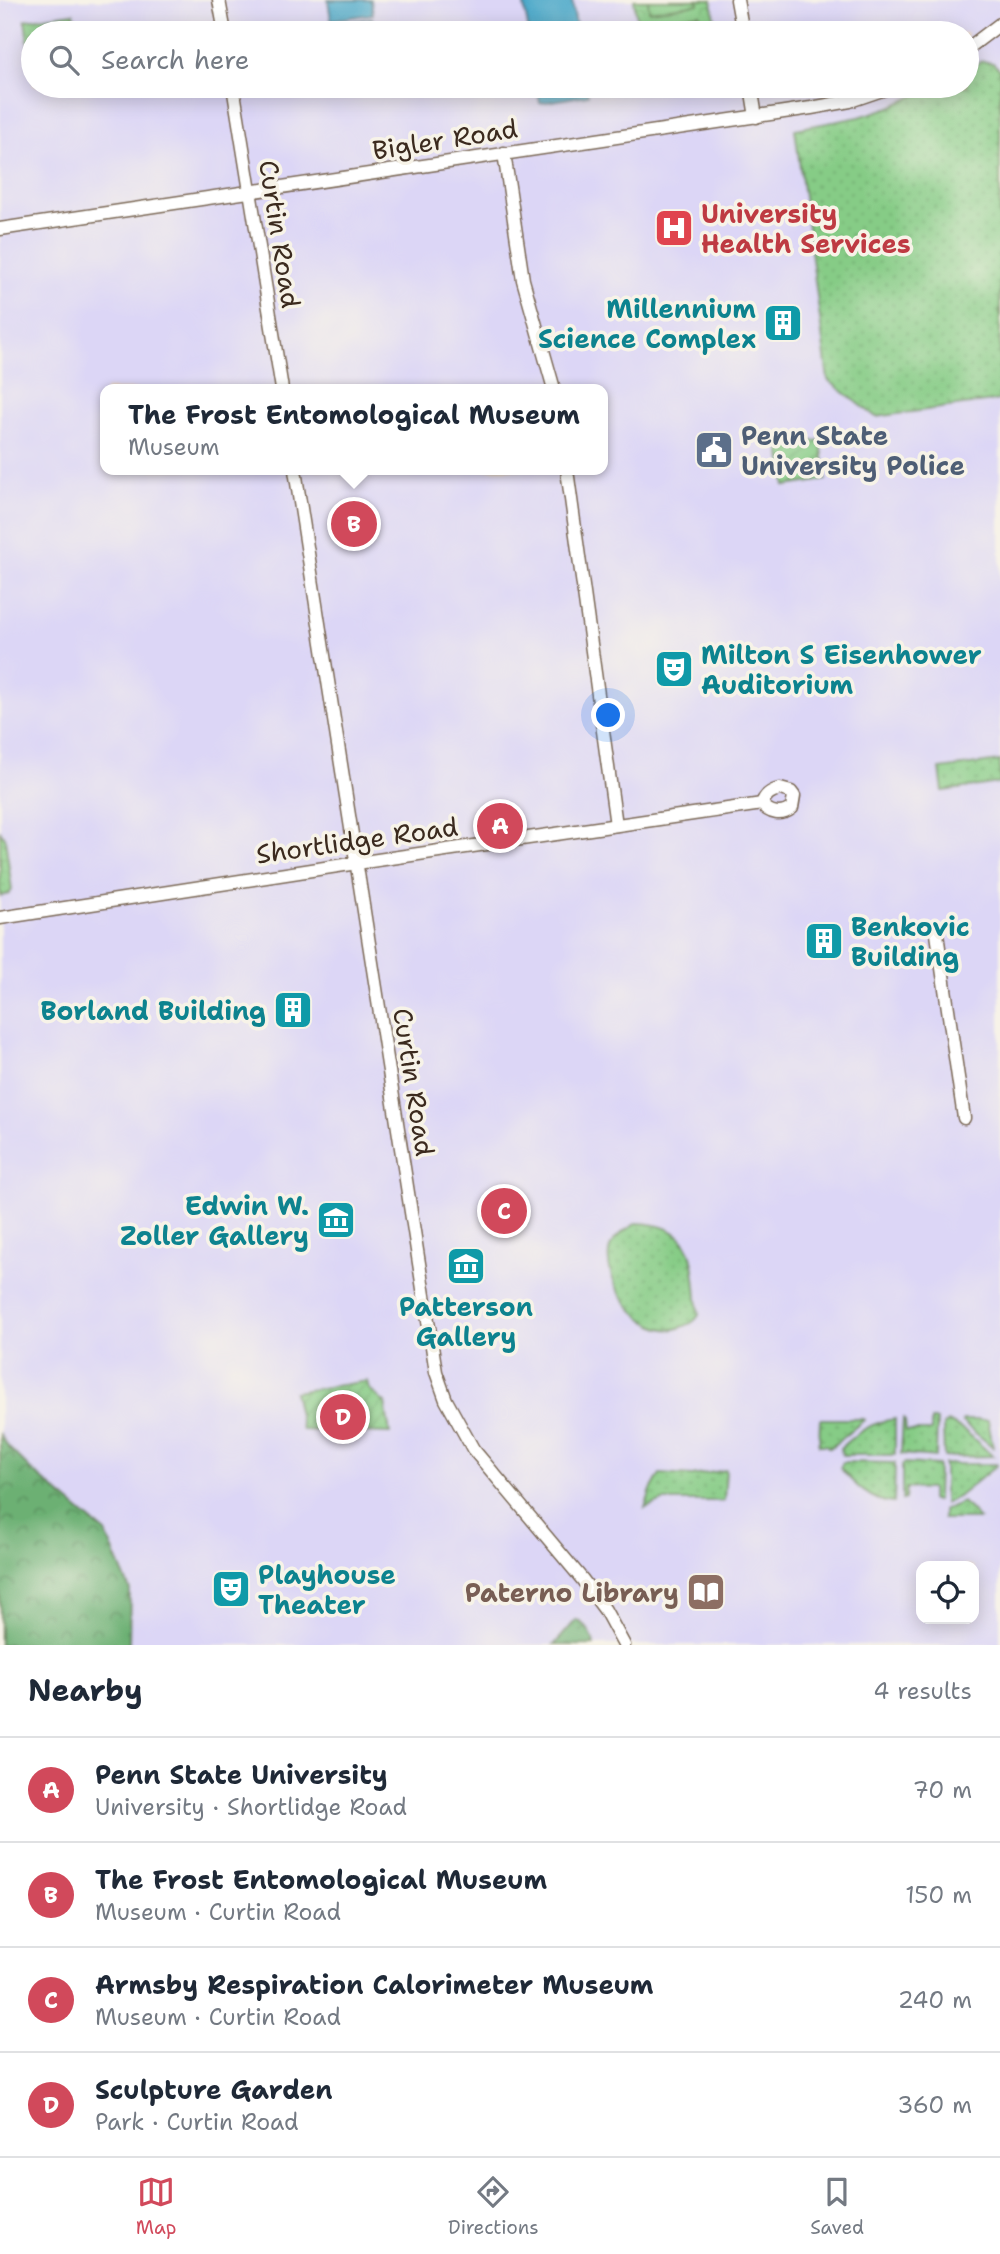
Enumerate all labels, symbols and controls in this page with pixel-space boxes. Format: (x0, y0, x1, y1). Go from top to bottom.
search box (21, 21, 979, 98)
icon: search (45, 41, 83, 79)
text: Search here (101, 42, 250, 77)
street label: Bigler Road (370, 110, 520, 168)
street label: Curtin Road (251, 157, 309, 311)
place label: University Health Services (701, 196, 911, 261)
hospital icon: University Health Services (653, 207, 695, 249)
place label: Millennium Science Complex (538, 291, 756, 356)
building icon: Millennium Science Complex (762, 302, 804, 344)
popup (100, 384, 608, 475)
text: The Frost Entomological Museum (128, 397, 580, 432)
place label: Penn State University Police (741, 418, 965, 483)
public building icon: Penn State University Police (693, 429, 735, 471)
text: Museum (128, 432, 220, 462)
pin: B (331, 498, 377, 550)
place label: Milton S Eisenhower Auditorium (701, 637, 982, 702)
theatre icon: Milton S Eisenhower Auditorium (653, 648, 695, 690)
your location (591, 698, 625, 732)
pin: A (477, 800, 523, 852)
street label: Shortlidge Road (254, 808, 460, 872)
place label: Benkovic Building (851, 909, 970, 974)
building icon: Benkovic Building (803, 920, 845, 962)
building icon: Borland Building (272, 989, 314, 1031)
place label: Borland Building (41, 993, 266, 1028)
street label: Curtin Road (385, 1005, 443, 1159)
pin: C (481, 1185, 527, 1237)
place label: Edwin W. Zoller Gallery (120, 1188, 309, 1253)
museum icon: Edwin W. Zoller Gallery (315, 1199, 357, 1241)
museum icon: Patterson Gallery (445, 1245, 487, 1287)
place label: Patterson Gallery (399, 1289, 533, 1354)
pin: D (320, 1391, 366, 1443)
place label: Playhouse Theater (258, 1557, 396, 1622)
map controls (916, 1561, 979, 1624)
button: locate (916, 1561, 979, 1624)
theatre icon: Playhouse Theater (210, 1568, 252, 1610)
library icon: Paterno Library (685, 1571, 727, 1613)
place label: Paterno Library (465, 1575, 679, 1610)
text: Nearby (28, 1670, 143, 1711)
text: 4 results (873, 1676, 972, 1706)
text: Penn State University (95, 1757, 388, 1792)
text: A (42, 1775, 60, 1805)
text: 70 m (913, 1775, 972, 1805)
text: University · Shortlidge Road (95, 1792, 407, 1822)
text: The Frost Entomological Museum (95, 1862, 547, 1897)
text: B (44, 1880, 58, 1910)
text: 150 m (905, 1880, 972, 1910)
text: Museum · Curtin Road (95, 1897, 341, 1927)
text: Armsby Respiration Calorimeter Museum (95, 1967, 654, 2002)
text: C (44, 1985, 58, 2015)
text: 240 m (898, 1985, 972, 2015)
text: Museum · Curtin Road (95, 2002, 341, 2032)
text: Sculpture Garden (95, 2072, 333, 2107)
text: D (43, 2090, 59, 2120)
text: 360 m (897, 2090, 972, 2120)
text: Park · Curtin Road (95, 2107, 299, 2137)
tab: Map (136, 2173, 176, 2240)
tab: Directions (448, 2173, 539, 2240)
tab: Saved (810, 2173, 864, 2240)

